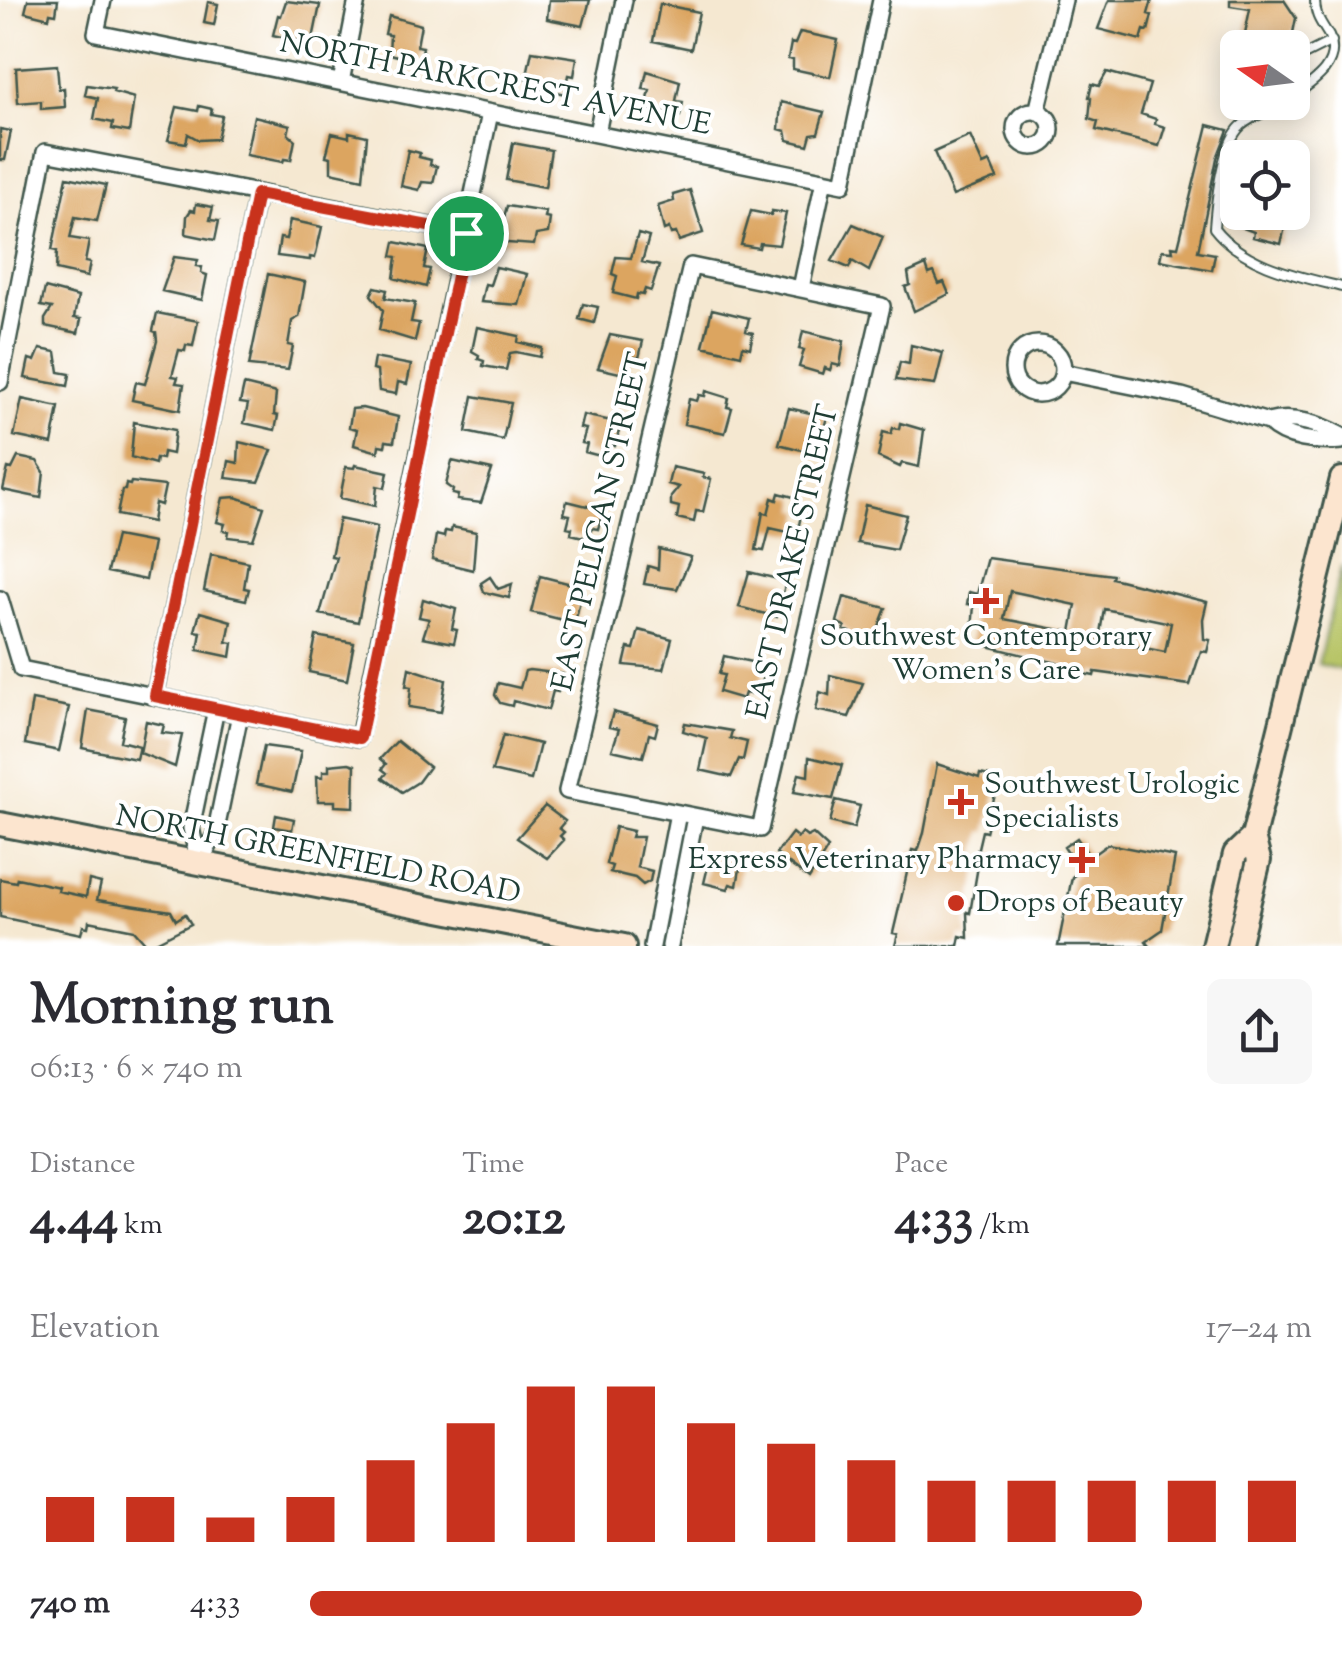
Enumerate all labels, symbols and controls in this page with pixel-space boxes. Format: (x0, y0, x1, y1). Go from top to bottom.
street label: NORTH PARKCREST AVENUE (276, 22, 714, 148)
north arrow (1220, 30, 1310, 120)
map controls (1220, 30, 1310, 230)
button: locate (1220, 140, 1310, 230)
pin (424, 191, 509, 276)
icon: arrive (439, 206, 494, 261)
street label: EAST PELICAN STREET (542, 349, 662, 695)
street label: EAST DRAKE STREET (737, 401, 851, 723)
marker: Southwest Contemporary Women’s Care (973, 588, 999, 614)
place label: Southwest Contemporary Women’s Care (820, 616, 1153, 693)
place label: Southwest Urologic Specialists (984, 764, 1240, 841)
marker: Southwest Urologic Specialists (948, 789, 974, 815)
street label: NORTH GREENFIELD ROAD (112, 796, 524, 916)
place label: Express Veterinary Pharmacy (688, 839, 1062, 882)
marker: Express Veterinary Pharmacy (1071, 849, 1093, 871)
place label: Drops of Beauty (976, 882, 1184, 925)
marker: Drops of Beauty (945, 892, 967, 914)
text: Morning run (30, 969, 334, 1048)
button: share (1207, 979, 1312, 1084)
text: 06:13 · 6 × 740 m (30, 1046, 243, 1092)
text: Distance (30, 1145, 136, 1185)
text: Time (462, 1145, 525, 1185)
text: Pace (895, 1145, 948, 1185)
text: 4.44 (30, 1185, 118, 1257)
text: 20:12 (462, 1185, 565, 1257)
text: 4:33 (895, 1185, 973, 1257)
text: km (118, 1206, 163, 1246)
text: /km (973, 1206, 1030, 1246)
text: Elevation (30, 1306, 160, 1352)
text: 17–24 m (1206, 1306, 1312, 1352)
text: 740 m (30, 1581, 110, 1627)
text: 4:33 (190, 1581, 240, 1627)

